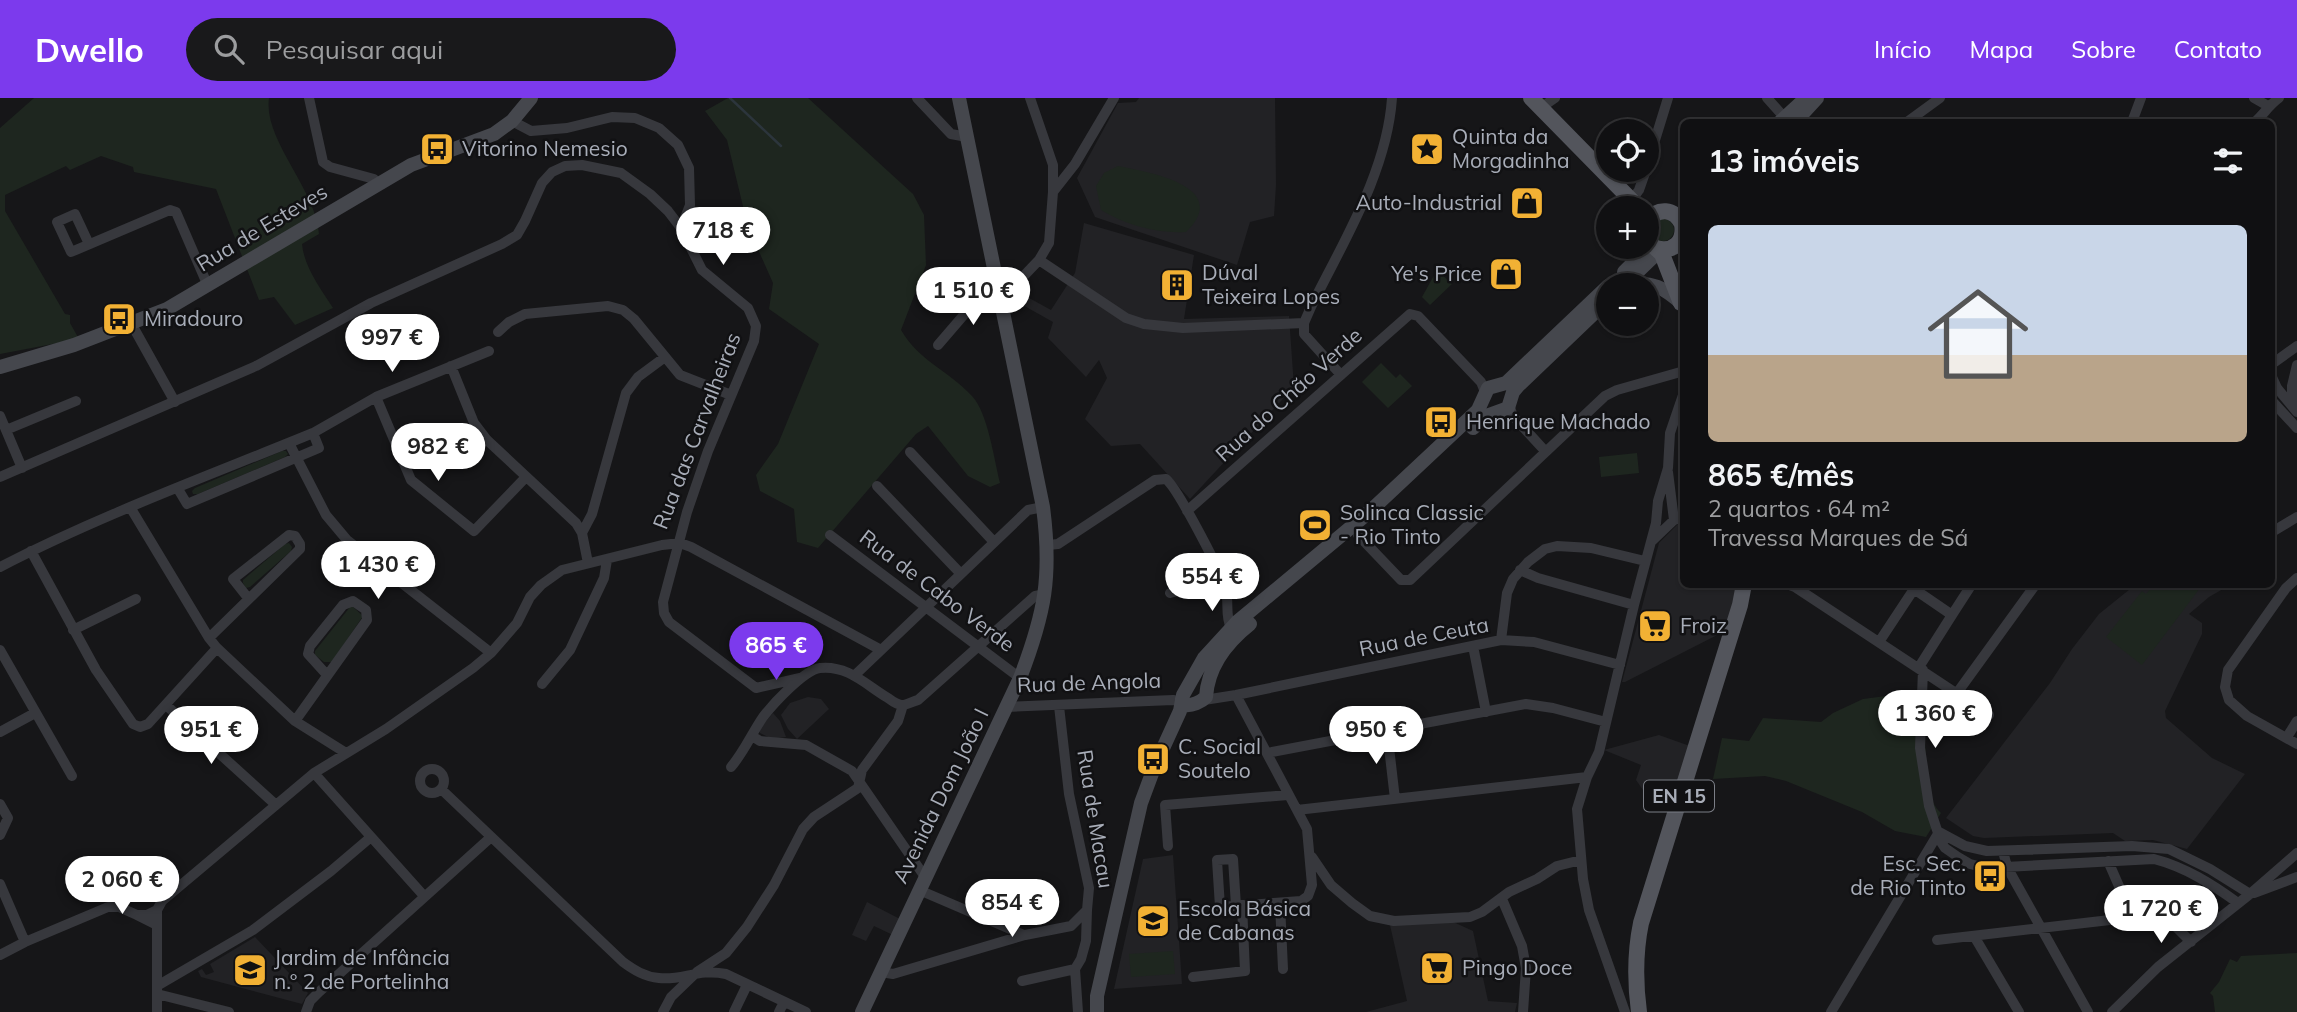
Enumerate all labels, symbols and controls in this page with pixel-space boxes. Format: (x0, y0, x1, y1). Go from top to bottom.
search box (186, 18, 676, 81)
text: Dwello (35, 29, 144, 70)
icon: search (210, 30, 248, 68)
text: Pesquisar aqui (266, 33, 443, 66)
text: Início (1874, 34, 1931, 64)
text: Mapa (1969, 34, 2033, 64)
text: Sobre (2071, 34, 2136, 64)
text: Contato (2174, 34, 2262, 64)
map controls (1596, 119, 1659, 336)
button: locate (1596, 119, 1659, 182)
place label: Quinta da Morgadinha (1452, 123, 1570, 173)
bus stop icon: Vitorino Nemesio (418, 130, 456, 168)
place icon: Quinta da Morgadinha (1408, 130, 1446, 168)
place label: Vitorino Nemesio (462, 135, 628, 161)
text: 13 imóveis (1708, 142, 1860, 180)
icon: filters (2209, 142, 2247, 180)
street label: Rua de Esteves (191, 178, 332, 276)
shop icon: Auto-Industrial (1508, 184, 1546, 222)
place label: Auto-Industrial (1356, 189, 1502, 215)
button: + (1596, 196, 1659, 259)
pin: 718 € (674, 208, 772, 267)
text: 718 € (692, 215, 754, 244)
shop icon: Ye's Price (1487, 255, 1525, 293)
place label: Dúval Teixeira Lopes (1202, 259, 1340, 309)
place label: Ye's Price (1390, 260, 1482, 286)
building icon: Dúval Teixeira Lopes (1158, 266, 1196, 304)
pin: 1 510 € (908, 268, 1038, 327)
icon: home (1915, 271, 2041, 397)
button: − (1596, 273, 1659, 336)
text: 1 510 € (932, 275, 1014, 304)
bus stop icon: Miradouro (100, 300, 138, 338)
place label: Miradouro (144, 305, 243, 331)
pin: 997 € (343, 314, 441, 374)
text: 997 € (361, 322, 423, 351)
street label: Rua do Chão Verde (1210, 322, 1367, 467)
street label: Rua das Carvalheiras (647, 329, 746, 533)
bus stop icon: Henrique Machado (1422, 403, 1460, 441)
place label: Henrique Machado (1466, 408, 1651, 434)
pin: 982 € (389, 424, 487, 483)
text: 982 € (407, 431, 469, 460)
text: 865 €/mês (1708, 456, 1854, 494)
text: 2 quartos · 64 m² (1708, 494, 1890, 523)
place label: Solinca Classic - Rio Tinto (1340, 499, 1484, 549)
sports icon: Solinca Classic - Rio Tinto (1296, 506, 1334, 544)
street label: Rua de Cabo Verde (855, 523, 1020, 657)
text: Travessa Marques de Sá (1708, 523, 1968, 552)
pin: 1 430 € (313, 542, 443, 601)
text: 1 430 € (337, 549, 419, 578)
pin: 554 € (1163, 554, 1261, 613)
text: 554 € (1181, 561, 1243, 590)
supermarket icon: Froiz (1636, 607, 1674, 645)
street label: Rua de Ceuta (1357, 611, 1491, 661)
place label: Froiz (1680, 612, 1727, 638)
pin: 865 € (727, 622, 825, 682)
text: 865 € (745, 630, 807, 659)
street label: Rua de Angola (1016, 666, 1161, 698)
pin: 1 360 € (1870, 690, 2000, 750)
text: 1 360 € (1894, 698, 1976, 727)
street label: Avenida Dom João I (886, 704, 994, 887)
pin: 951 € (162, 706, 260, 766)
pin: 950 € (1327, 706, 1425, 766)
text: 951 € (180, 714, 242, 743)
text: 950 € (1345, 714, 1407, 743)
place label: C. Social Soutelo (1178, 733, 1261, 783)
bus stop icon: C. Social Soutelo (1134, 740, 1172, 778)
street label: Rua de Macau (1072, 748, 1120, 890)
road number: EN 15 (1644, 780, 1714, 811)
place label: Esc. Sec. de Rio Tinto (1850, 850, 1966, 900)
pin: 2 060 € (57, 856, 187, 916)
bus stop icon: Esc. Sec. de Rio Tinto (1971, 857, 2009, 895)
text: 2 060 € (81, 864, 163, 893)
pin: 854 € (963, 880, 1061, 939)
pin: 1 720 € (2096, 886, 2226, 945)
text: 854 € (981, 887, 1043, 916)
text: 1 720 € (2120, 893, 2202, 922)
place label: Escola Básica de Cabanas (1178, 895, 1311, 945)
school or university icon: Escola Básica de Cabanas (1134, 902, 1172, 940)
place label: Jardim de Infância n.º 2 de Portelinha (274, 944, 450, 994)
supermarket icon: Pingo Doce (1418, 949, 1456, 987)
school or university icon: Jardim de Infância n.º 2 de Portelinha (231, 951, 269, 989)
place label: Pingo Doce (1462, 954, 1572, 980)

